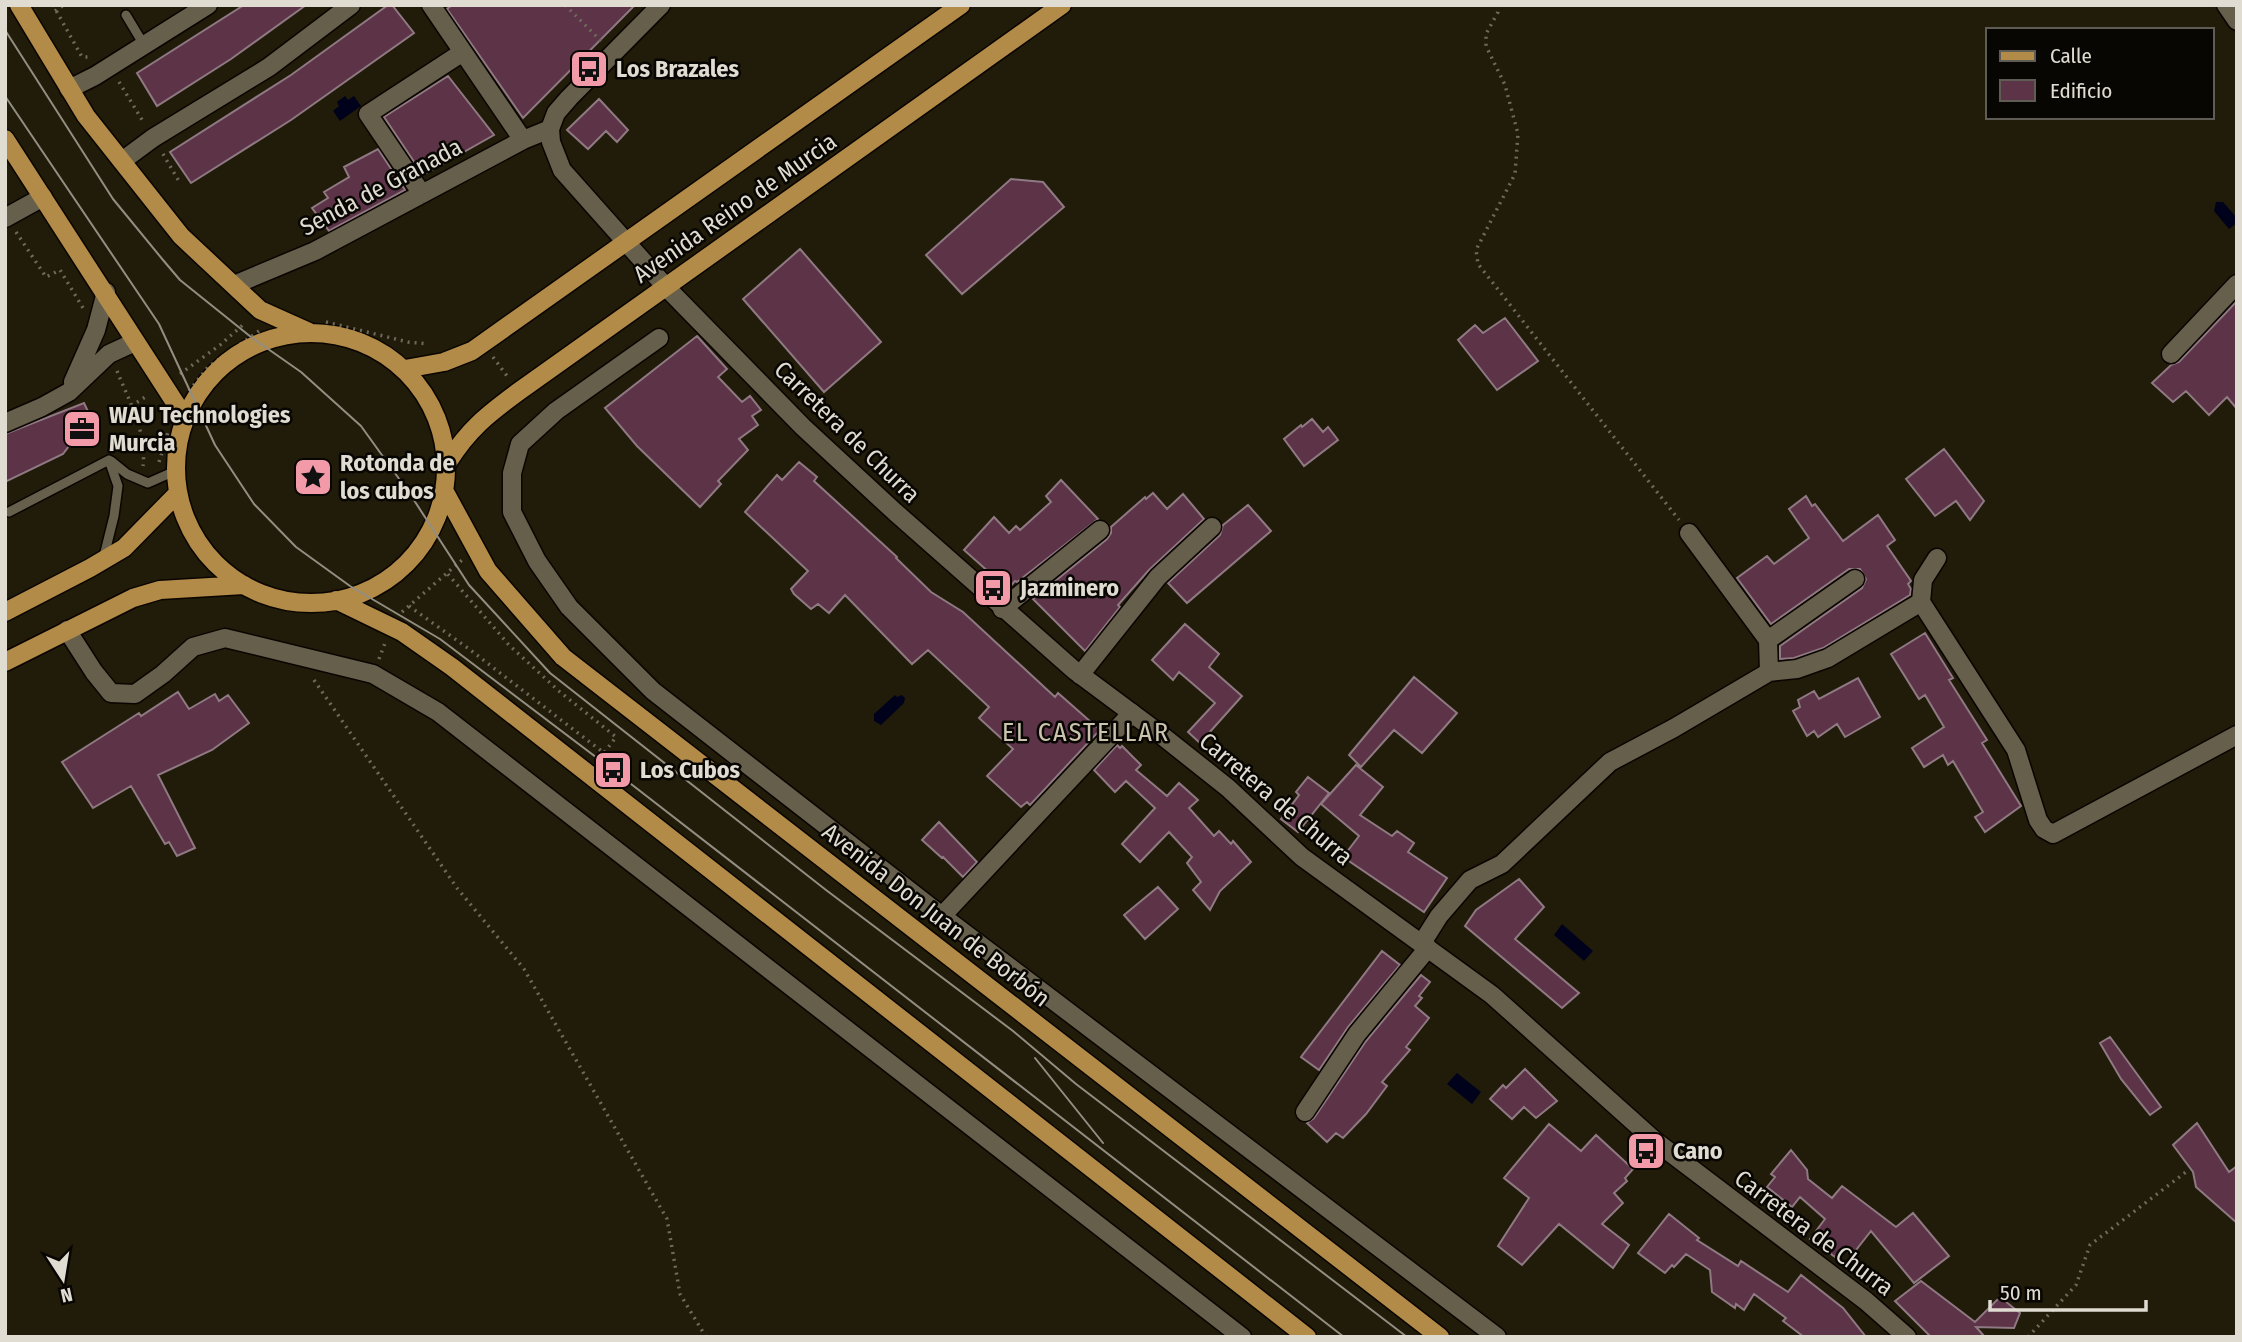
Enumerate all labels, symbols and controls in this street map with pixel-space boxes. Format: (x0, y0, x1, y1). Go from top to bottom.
legend (1986, 28, 2214, 119)
text: Calle (2050, 43, 2092, 69)
bus stop icon: Los Brazales (568, 48, 610, 90)
place label: Los Brazales (616, 55, 740, 83)
text: Edificio (2050, 78, 2112, 104)
street label: Avenida Reino de Murcia (628, 127, 842, 289)
street label: Senda de Granada (295, 133, 467, 241)
street label: Carretera de Churra (768, 355, 926, 509)
place label: WAU Technologies Murcia (109, 401, 291, 457)
office icon: WAU Technologies Murcia (61, 408, 103, 450)
place label: Rotonda de los cubos (340, 449, 455, 505)
place icon: Rotonda de los cubos (292, 456, 334, 498)
bus stop icon: Jazminero (972, 567, 1014, 609)
place label: Jazminero (1019, 574, 1119, 602)
district label: EL CASTELLAR (1002, 717, 1170, 748)
street label: Carretera de Churra (1194, 727, 1358, 871)
bus stop icon: Los Cubos (592, 749, 634, 791)
place label: Los Cubos (640, 756, 740, 784)
street label: Avenida Don Juan de Borbón (817, 818, 1055, 1012)
bus stop icon: Cano (1625, 1130, 1667, 1172)
place label: Cano (1673, 1137, 1723, 1165)
street label: Carretera de Churra (1729, 1164, 1899, 1302)
north arrow (28, 1244, 98, 1314)
scale bar (1990, 1268, 2146, 1312)
text: 50 m (2000, 1280, 2042, 1306)
text: N (58, 1283, 74, 1308)

